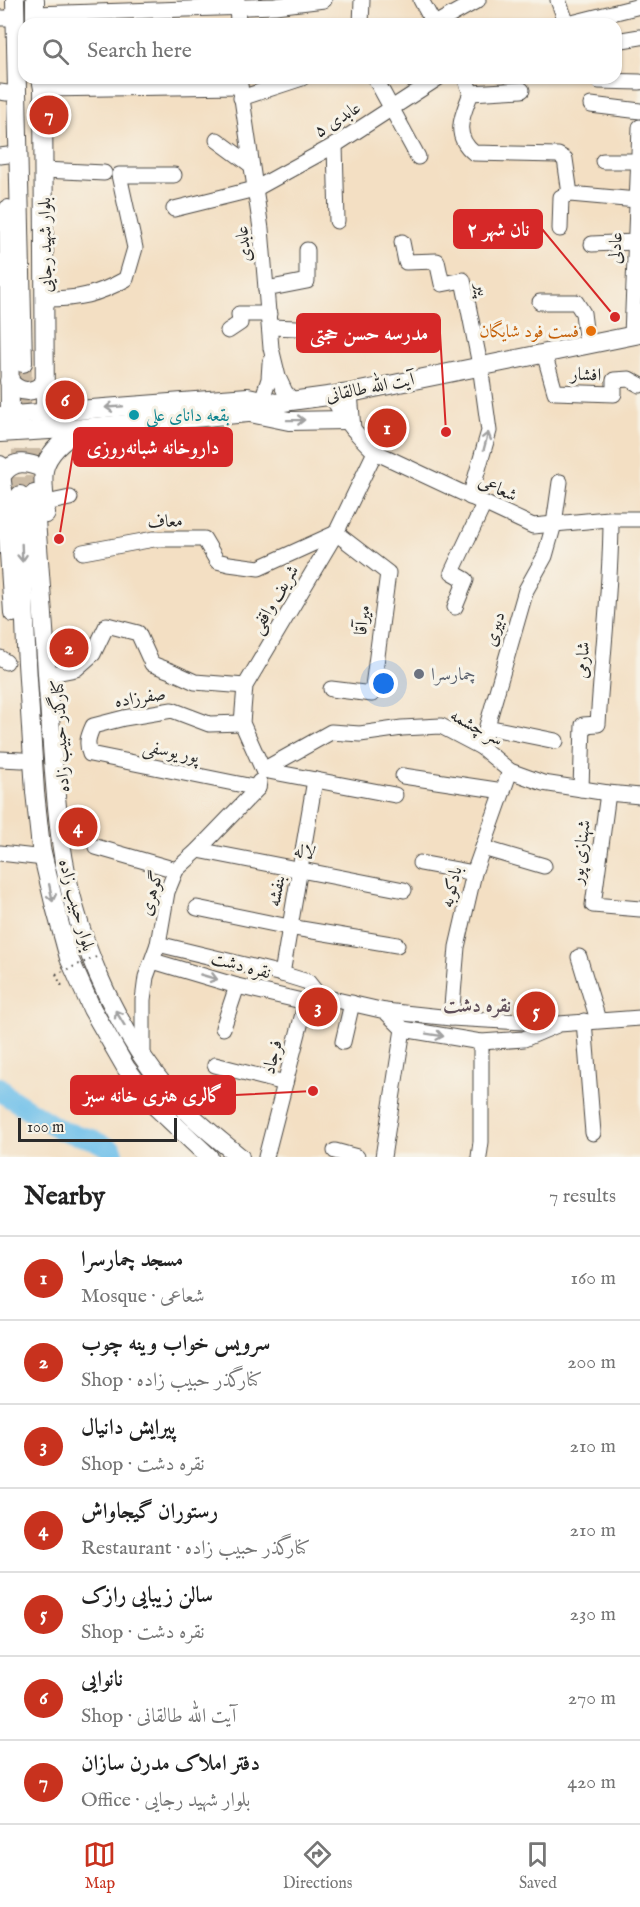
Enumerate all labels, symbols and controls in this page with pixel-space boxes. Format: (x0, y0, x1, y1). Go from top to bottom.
search box (18, 18, 622, 84)
icon: search (39, 35, 72, 68)
text: Search here (87, 37, 192, 65)
pin: 7 (29, 92, 68, 138)
street label: عابدی ۵ (310, 97, 366, 144)
street label: بلوار شهید رجایی (34, 197, 59, 293)
callout: نان شهر ۲ (454, 210, 542, 248)
text: نان شهر ۲ (466, 218, 530, 243)
street label: عابدی (231, 224, 258, 263)
street label: عادلی (604, 231, 629, 265)
street label: پیر (468, 278, 495, 300)
callout: مدرسه حسن حجتی (297, 314, 440, 352)
place label: فست فود شایگان (479, 319, 579, 344)
text: مدرسه حسن حجتی (310, 322, 428, 348)
marker: فست فود شایگان (584, 324, 598, 338)
street label: افشار (568, 363, 602, 388)
street label: آیت الله طالقانی (323, 364, 419, 408)
pin: 6 (46, 378, 84, 422)
one-way arrow (105, 402, 124, 413)
place label: بقعه دانای علی (146, 405, 230, 428)
pin: 1 (368, 406, 406, 450)
marker: بقعه دانای علی (127, 408, 141, 422)
one-way arrow (286, 415, 306, 426)
callout: داروخانه شبانه‌روزی (74, 428, 232, 466)
one-way arrow (481, 432, 492, 451)
text: داروخانه شبانه‌روزی (86, 436, 220, 461)
street label: شعاعی (474, 470, 520, 508)
street label: معاف (147, 510, 183, 535)
one-way arrow (17, 543, 28, 563)
street label: شریف واقفی (246, 561, 305, 638)
street label: میرآقا (350, 604, 377, 637)
street label: دبیری (480, 609, 511, 649)
pin: 2 (50, 626, 88, 670)
street label: شارمی (571, 641, 596, 679)
place label: چمارسرا (431, 664, 476, 687)
marker: چمارسرا (412, 667, 426, 681)
your location (369, 669, 398, 698)
street label: کنارگذر حبیب زاده (44, 679, 76, 793)
street label: صفرزاده (113, 683, 167, 714)
street label: سر چشمه (446, 704, 507, 752)
street label: پور یوسفی (141, 736, 202, 769)
pin: 4 (58, 804, 98, 850)
street label: شهنازی پور (566, 819, 597, 888)
street label: لاله (292, 839, 317, 866)
street label: بلوار حبیب زاده (52, 857, 99, 954)
street label: بادکوبه (436, 864, 469, 910)
street label: گوهری (135, 868, 170, 919)
street label: بنفشه (263, 874, 292, 909)
one-way arrow (46, 884, 58, 903)
street label: نقره دشت (208, 947, 273, 985)
one-way arrow (199, 972, 218, 983)
pin: 3 (298, 984, 338, 1030)
pin: 5 (516, 988, 556, 1034)
district label: نقره دشت (443, 994, 511, 1019)
one-way arrow (114, 1010, 126, 1027)
one-way arrow (425, 1029, 445, 1040)
street label: فرجاد (258, 1038, 289, 1077)
callout: گالری هنری خانه سبز (71, 1076, 235, 1114)
text: گالری هنری خانه سبز (81, 1083, 223, 1109)
scale bar (18, 1115, 177, 1142)
text: 100 m (27, 1118, 64, 1138)
text: Nearby (24, 1180, 105, 1213)
text: 7 results (549, 1184, 616, 1209)
text: مسجد چمارسرا (81, 1246, 183, 1274)
text: 1 (40, 1266, 47, 1291)
text: 160 m (570, 1266, 616, 1291)
text: Mosque · شعاعی (81, 1284, 205, 1309)
text: سرویس خواب وینه چوب (81, 1330, 270, 1358)
text: 2 (39, 1350, 48, 1375)
text: 200 m (567, 1350, 616, 1375)
text: Shop · کنارگذر حبیب زاده (81, 1368, 262, 1393)
text: پیرایش دانیال (81, 1414, 176, 1442)
text: 3 (40, 1434, 47, 1459)
text: 210 m (570, 1434, 616, 1459)
text: Shop · نقره دشت (81, 1452, 205, 1477)
text: رستوران گیجاواش (81, 1498, 218, 1526)
text: 4 (39, 1518, 48, 1543)
text: 210 m (570, 1518, 616, 1543)
text: Restaurant · کنارگذر حبیب زاده (81, 1536, 310, 1561)
text: سالن زیبایی رازک (81, 1582, 213, 1610)
text: 5 (40, 1602, 47, 1627)
text: 230 m (570, 1602, 616, 1627)
text: Shop · نقره دشت (81, 1620, 205, 1645)
text: نانوایی (81, 1666, 123, 1694)
text: 6 (39, 1686, 48, 1711)
text: 270 m (568, 1686, 616, 1711)
text: Shop · آیت الله طالقانی (81, 1704, 236, 1729)
text: دفتر املاک مدرن سازان (81, 1750, 260, 1778)
text: 7 (39, 1770, 48, 1795)
text: 420 m (567, 1770, 616, 1795)
text: Office · بلوار شهید رجایی (81, 1788, 250, 1813)
tab: Map (83, 1838, 116, 1894)
tab: Directions (283, 1838, 352, 1894)
tab: Saved (519, 1838, 557, 1894)

